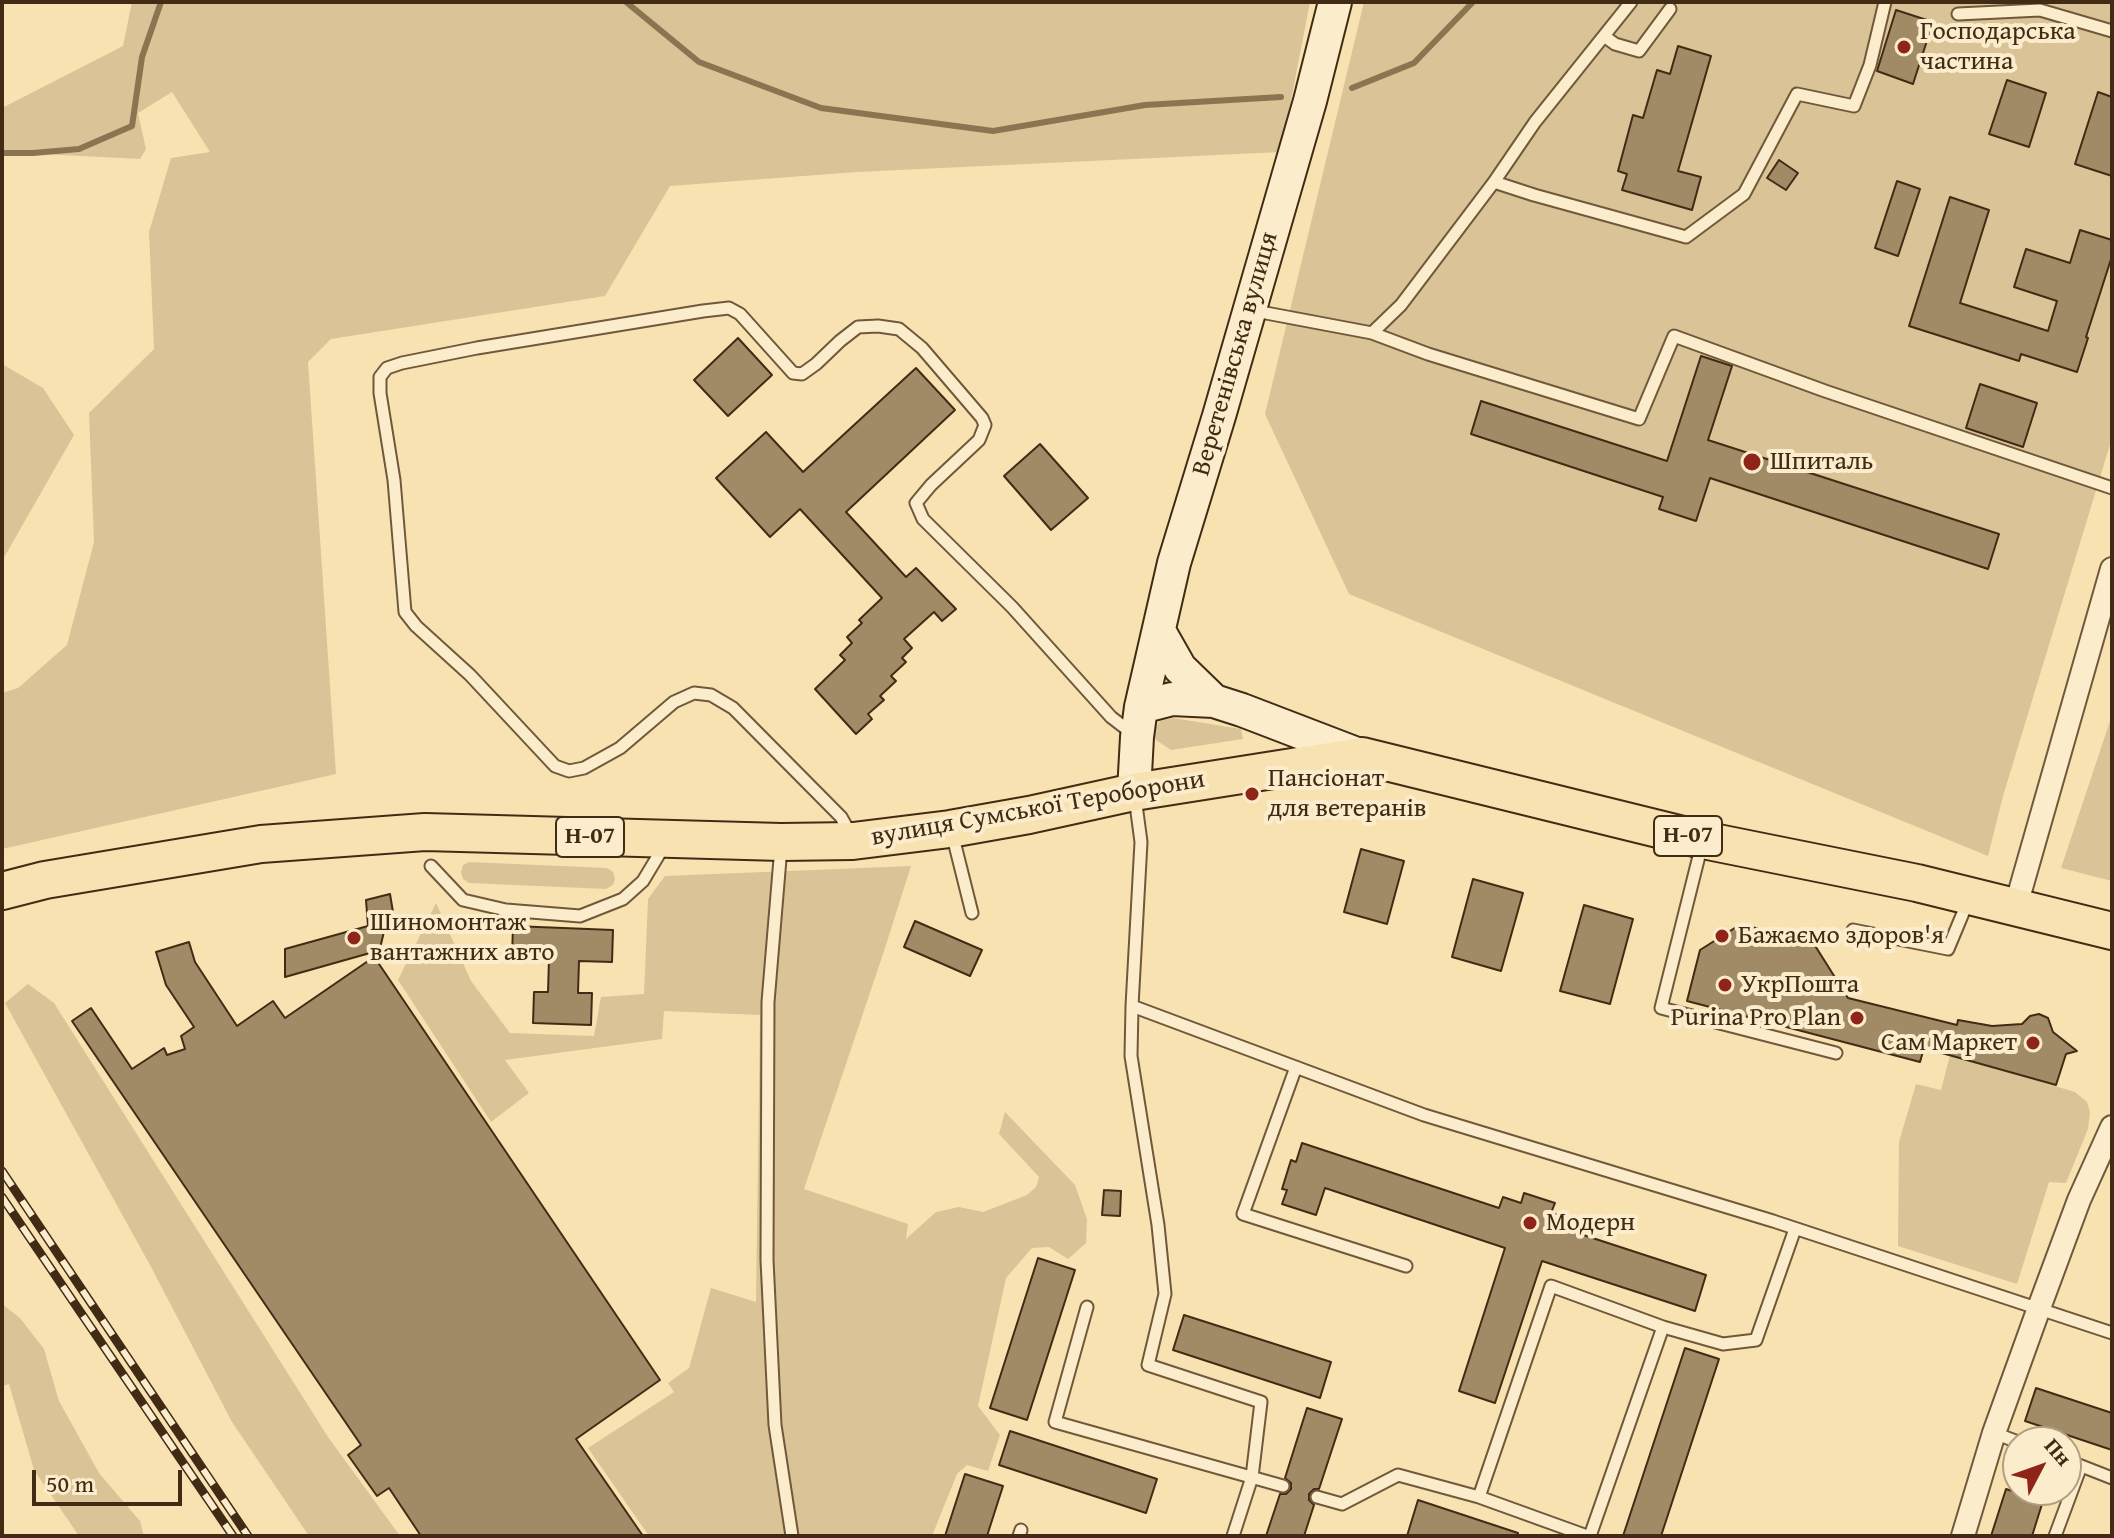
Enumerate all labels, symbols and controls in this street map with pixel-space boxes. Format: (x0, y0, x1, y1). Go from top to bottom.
place label: Господарська частина (1920, 16, 2076, 78)
marker: Господарська частина (1895, 38, 1913, 56)
street label: Веретенівська вулиця (1186, 229, 1286, 479)
place label: Шпиталь (1770, 446, 1873, 478)
marker: Шпиталь (1741, 451, 1763, 473)
place label: Пансіонат для ветеранів (1268, 763, 1426, 824)
street label: вулиця Сумської Тероборони (869, 764, 1207, 854)
marker: Пансіонат для ветеранів (1243, 785, 1261, 803)
road number: Н-07 (1654, 816, 1722, 856)
road number: Н-07 (556, 817, 624, 857)
place label: Шиномонтаж вантажних авто (370, 907, 555, 968)
place label: Бажаємо здоров'я (1738, 920, 1944, 952)
marker: Бажаємо здоров'я (1713, 927, 1731, 945)
marker: Шиномонтаж вантажних авто (345, 929, 363, 947)
place label: УкрПошта (1741, 969, 1859, 1001)
marker: УкрПошта (1716, 976, 1734, 994)
place label: Purina Pro Plan (1671, 1002, 1841, 1034)
marker: Purina Pro Plan (1848, 1009, 1866, 1027)
place label: Сам Маркет (1881, 1027, 2017, 1059)
marker: Сам Маркет (2024, 1034, 2042, 1052)
place label: Модерн (1546, 1207, 1635, 1239)
marker: Модерн (1521, 1214, 1539, 1232)
north arrow (2002, 1426, 2082, 1506)
text: Пн (2037, 1430, 2080, 1473)
scale bar (36, 1454, 186, 1504)
text: 50 m (46, 1466, 94, 1501)

